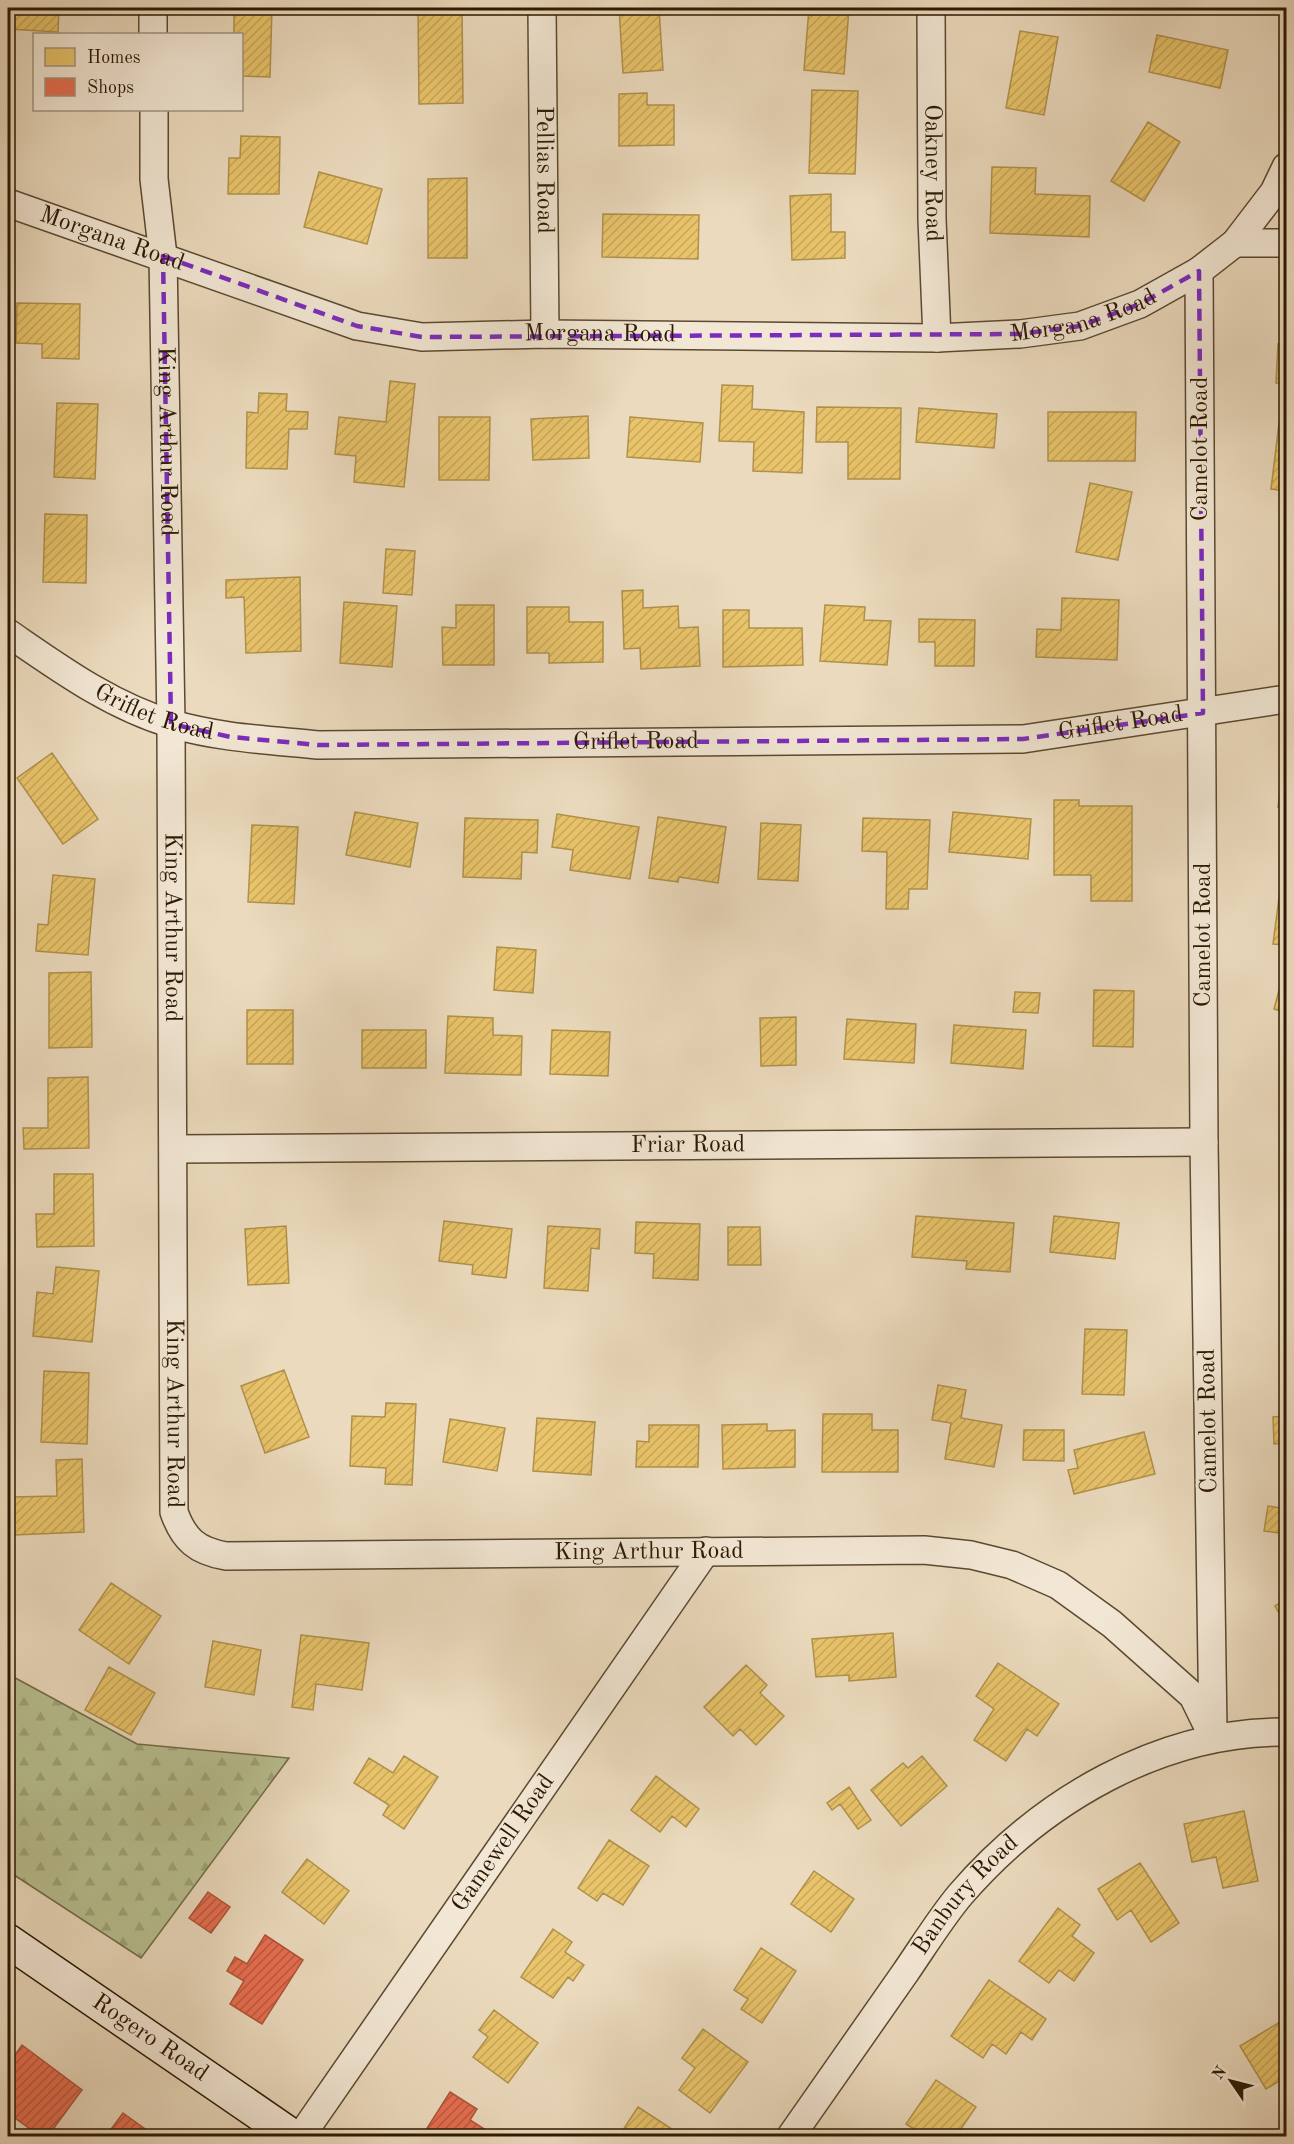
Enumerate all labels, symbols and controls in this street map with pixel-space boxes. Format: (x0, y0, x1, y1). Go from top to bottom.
legend (33, 33, 243, 111)
text: Homes (87, 49, 141, 67)
text: Shops (87, 79, 134, 97)
street label: Oakney Road (919, 104, 945, 243)
street label: Pellias Road (531, 106, 556, 234)
street label: Morgana Road (36, 203, 187, 276)
street label: Morgana Road (1009, 285, 1161, 347)
street label: Morgana Road (524, 322, 676, 347)
street label: King Arthur Road (153, 346, 180, 537)
street label: Camelot Road (1189, 376, 1213, 522)
street label: Griflet Road (90, 680, 216, 745)
street label: Griflet Road (1057, 703, 1185, 745)
street label: Griflet Road (573, 730, 699, 755)
street label: King Arthur Road (159, 832, 184, 1022)
street label: Camelot Road (1192, 862, 1216, 1008)
street label: Friar Road (631, 1133, 745, 1158)
street label: King Arthur Road (161, 1318, 186, 1508)
street label: Camelot Road (1196, 1348, 1222, 1494)
street label: King Arthur Road (554, 1540, 744, 1565)
street label: Gamewell Road (448, 1770, 559, 1916)
street label: Banbury Road (909, 1831, 1023, 1959)
street label: Rogero Road (87, 1990, 212, 2086)
north arrow (1201, 2051, 1261, 2111)
text: N (1210, 2063, 1231, 2083)

